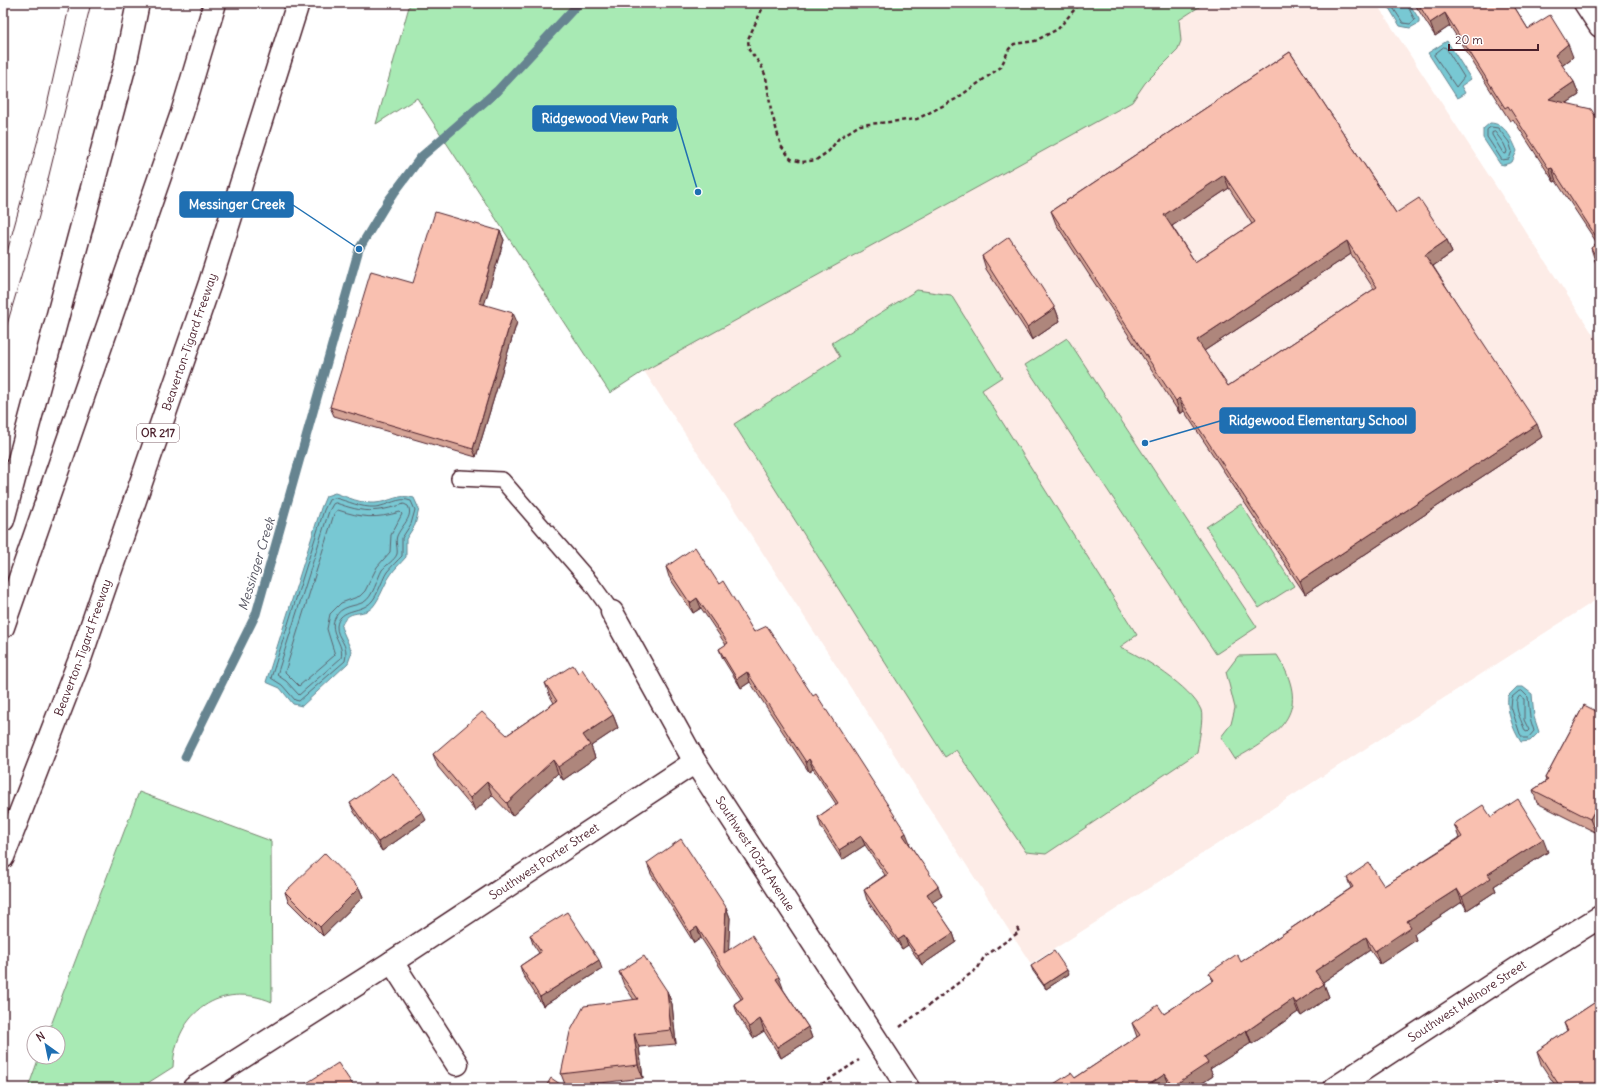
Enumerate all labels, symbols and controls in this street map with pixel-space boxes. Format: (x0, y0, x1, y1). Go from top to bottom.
scale bar (1449, 26, 1538, 52)
text: 20 m (1455, 32, 1483, 47)
callout: Ridgewood View Park (533, 106, 676, 131)
text: Ridgewood View Park (542, 110, 669, 127)
callout: Messinger Creek (180, 192, 293, 217)
text: Messinger Creek (189, 196, 286, 213)
street label: Beaverton-Tigard Freeway (158, 271, 220, 413)
callout: Ridgewood Elementary School (1220, 408, 1415, 433)
text: Ridgewood Elementary School (1229, 412, 1407, 429)
road number: OR 217 (137, 424, 179, 442)
water label: Messinger Creek (234, 514, 279, 613)
street label: Beaverton-Tigard Freeway (51, 577, 114, 718)
street label: Southwest 103rd Avenue (712, 793, 798, 914)
street label: Southwest Porter Street (486, 820, 602, 903)
street label: Southwest Melnore Street (1405, 957, 1529, 1045)
north arrow (26, 1025, 66, 1065)
text: N (34, 1029, 48, 1045)

